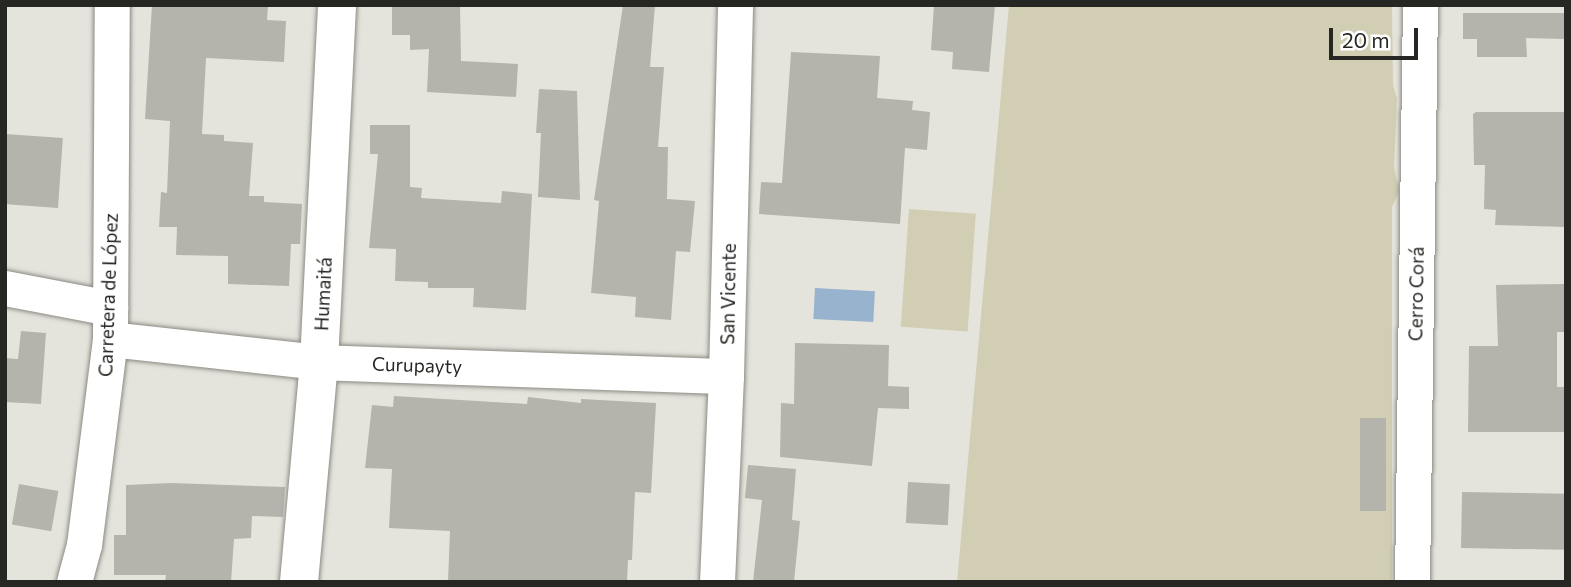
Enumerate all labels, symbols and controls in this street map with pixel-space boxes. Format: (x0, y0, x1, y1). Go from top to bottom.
scale bar (1333, 14, 1422, 58)
text: 20 m (1342, 27, 1390, 52)
street label: Carretera de López (94, 213, 122, 377)
street label: San Vicente (716, 243, 740, 345)
street label: Cerro Corá (1404, 247, 1428, 341)
street label: Humaitá (310, 257, 336, 331)
street label: Curupayty (372, 352, 462, 378)

